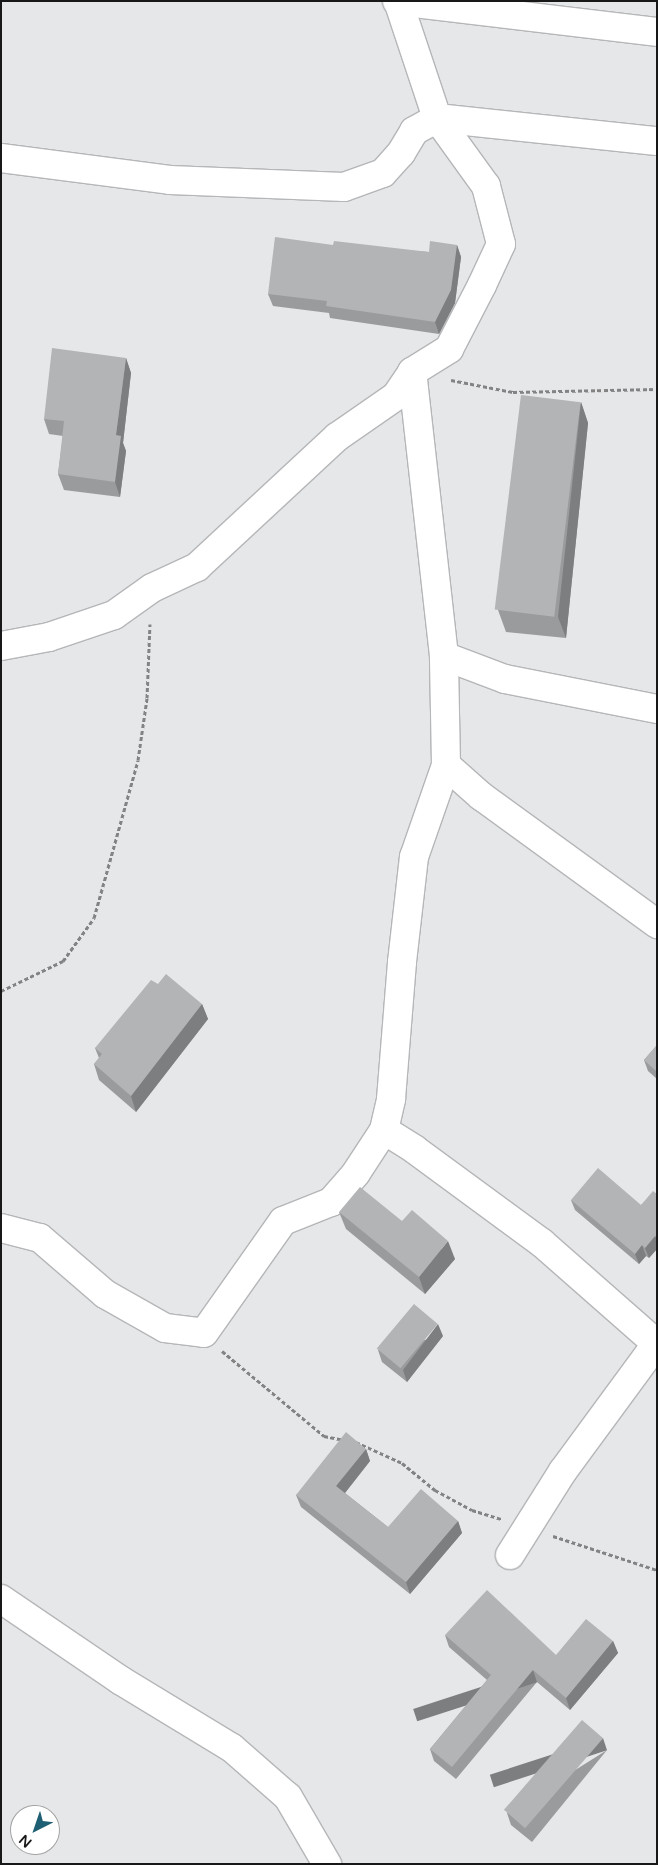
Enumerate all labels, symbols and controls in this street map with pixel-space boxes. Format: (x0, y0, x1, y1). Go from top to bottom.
north arrow (10, 1805, 60, 1855)
text: N (16, 1831, 35, 1851)

